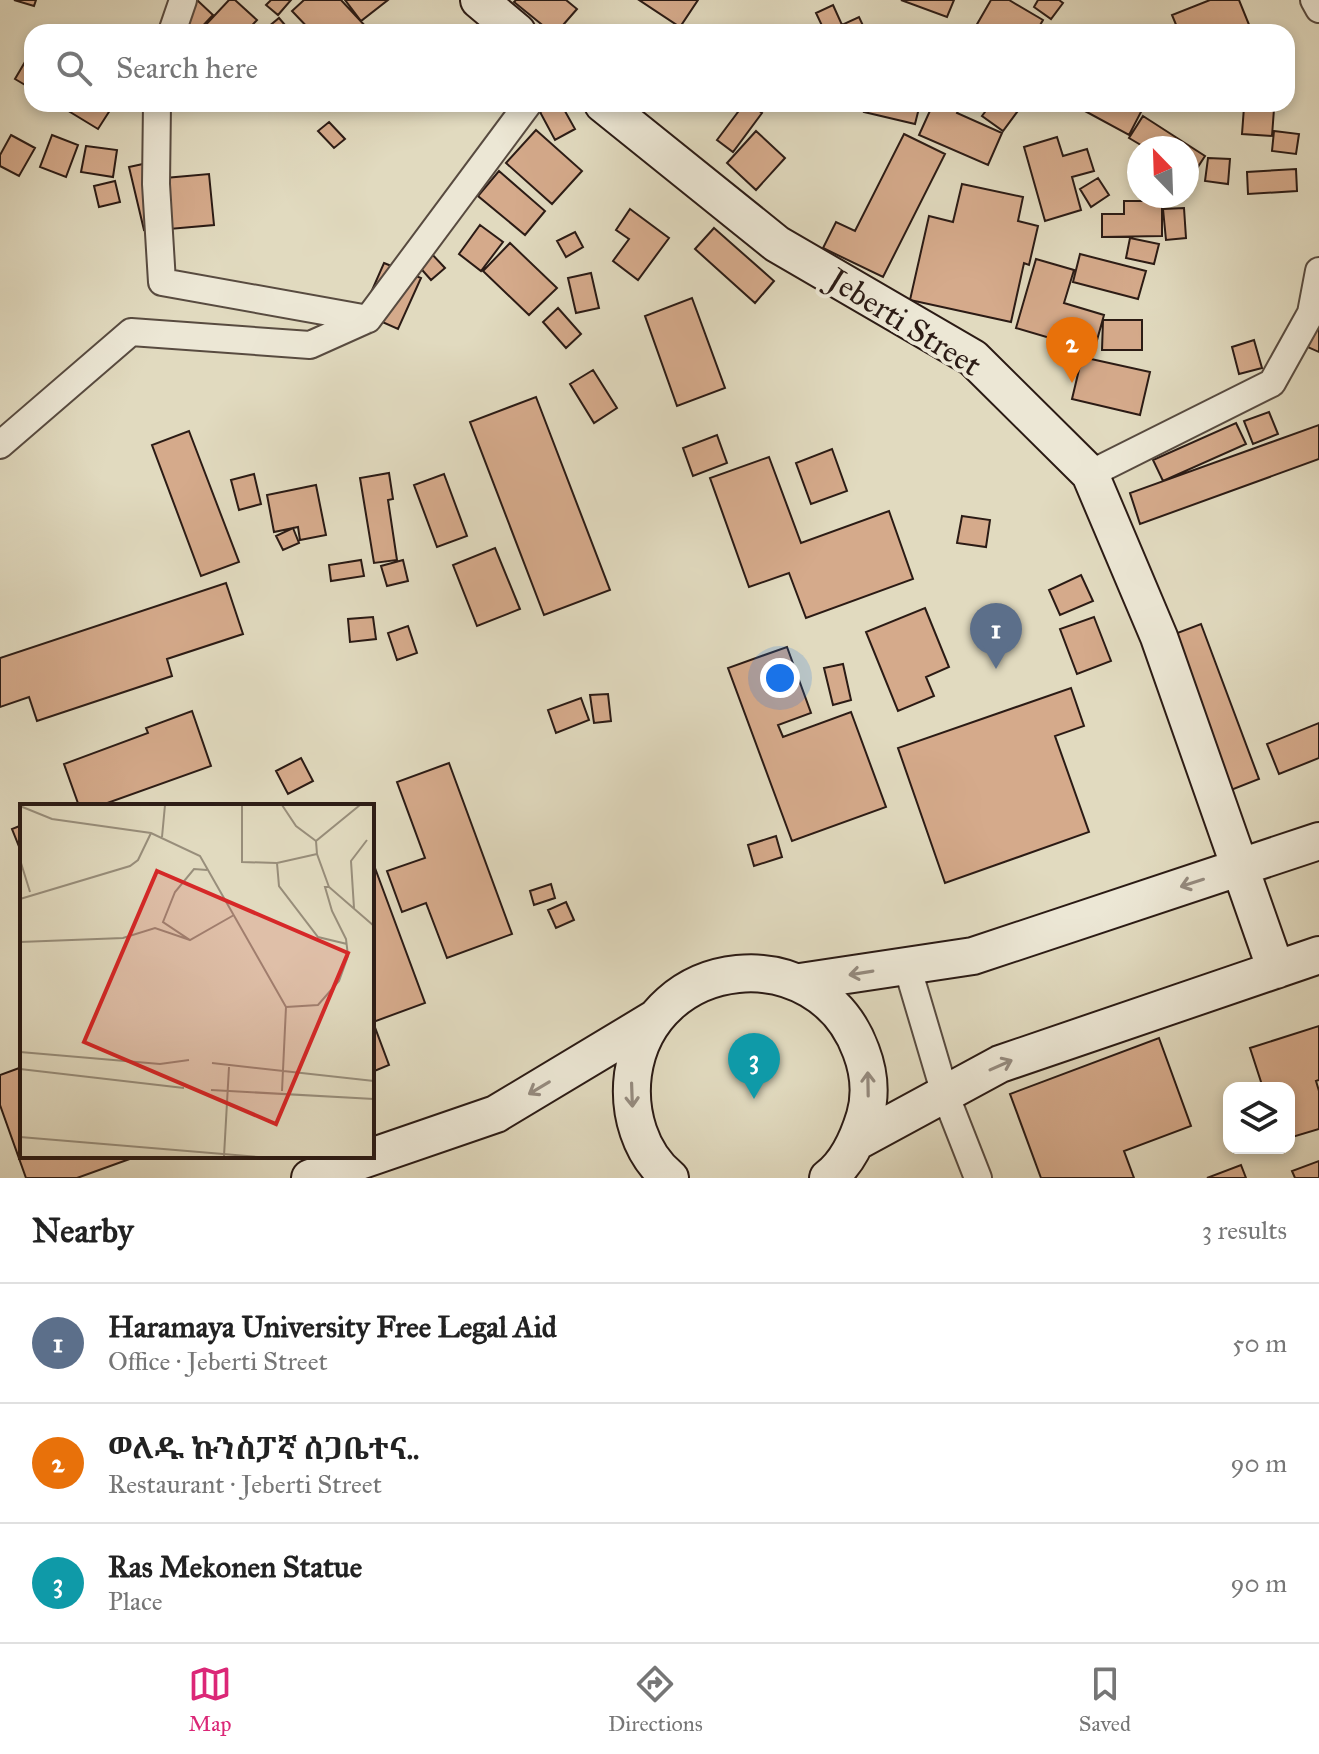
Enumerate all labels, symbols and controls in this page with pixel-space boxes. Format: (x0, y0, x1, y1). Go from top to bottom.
search box (24, 24, 1295, 112)
icon: search (52, 46, 96, 90)
text: Search here (116, 50, 258, 86)
north arrow (1127, 136, 1199, 208)
street label: Jeberti Street (818, 258, 988, 385)
pin: 2 (1046, 317, 1098, 383)
pin: 1 (970, 603, 1022, 669)
your location (760, 658, 800, 698)
inset map (20, 804, 374, 1158)
one-way arrow (1180, 877, 1205, 892)
one-way arrow (849, 966, 874, 981)
pin: 3 (728, 1033, 780, 1099)
one-way arrow (988, 1057, 1013, 1072)
one-way arrow (860, 1071, 875, 1098)
one-way arrow (528, 1080, 551, 1096)
one-way arrow (625, 1082, 640, 1108)
map controls (1223, 1082, 1295, 1154)
button: layers (1223, 1082, 1295, 1154)
text: Nearby (32, 1210, 134, 1251)
text: 3 results (1202, 1214, 1287, 1246)
text: Haramaya University Free Legal Aid (108, 1309, 557, 1345)
text: 1 (53, 1327, 63, 1359)
text: 50 m (1232, 1327, 1287, 1359)
text: Office · Jeberti Street (108, 1345, 328, 1377)
text: ወለዱ ኩንስፓኛ ሰጋቤተና.. (108, 1431, 419, 1467)
text: 2 (52, 1447, 64, 1479)
text: 90 m (1230, 1447, 1287, 1479)
text: Restaurant · Jeberti Street (108, 1468, 382, 1500)
text: Ras Mekonen Statue (108, 1549, 362, 1585)
text: 3 (53, 1567, 63, 1599)
text: 90 m (1230, 1567, 1287, 1599)
text: Place (108, 1585, 163, 1617)
tab: Map (188, 1662, 232, 1737)
tab: Directions (608, 1662, 703, 1737)
tab: Saved (1079, 1662, 1131, 1737)

